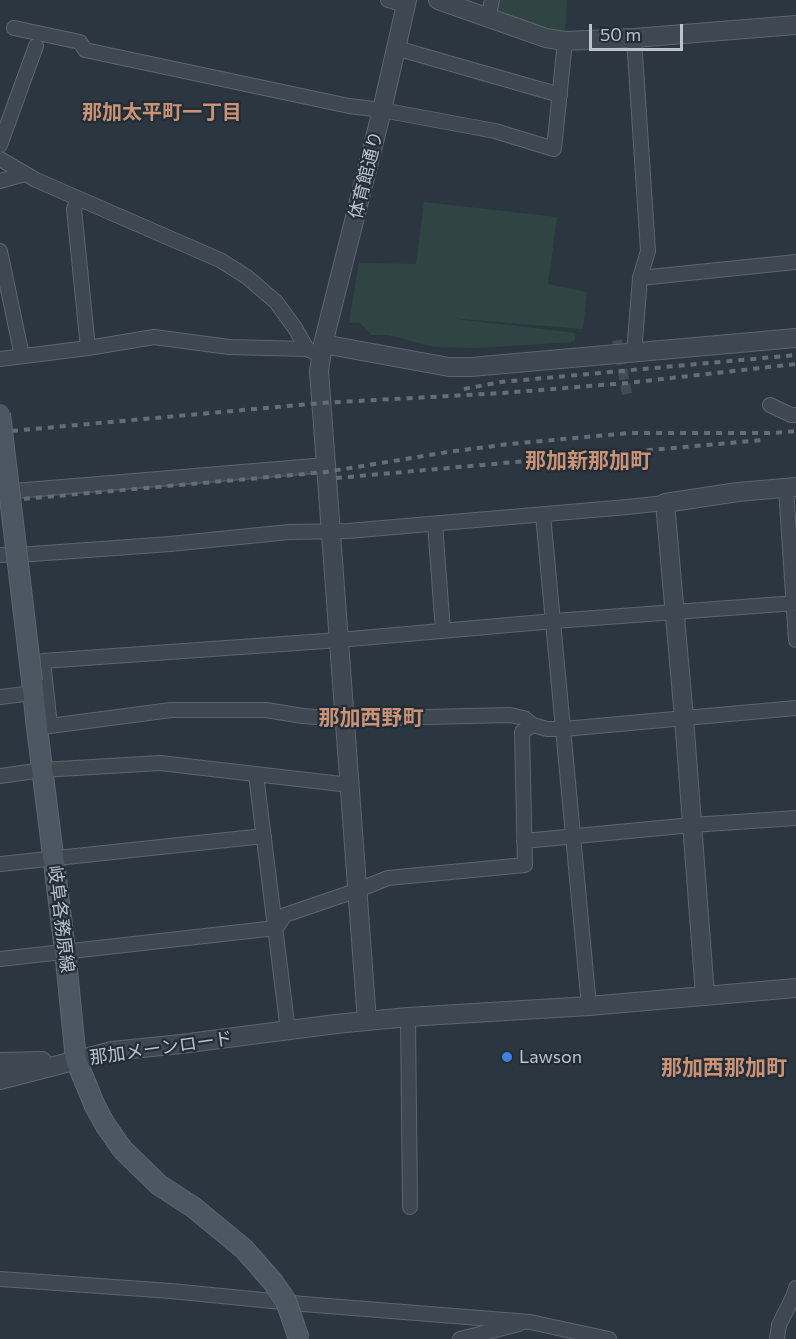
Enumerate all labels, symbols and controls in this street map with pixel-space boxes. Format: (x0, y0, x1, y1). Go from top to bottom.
scale bar (592, 12, 686, 50)
text: 50 m (600, 23, 641, 45)
district label: 那加太平町一丁目 (82, 100, 242, 124)
street label: 体育館通り (345, 129, 387, 221)
district label: 那加新那加町 (525, 448, 651, 474)
district label: 那加西野町 (319, 705, 423, 731)
street label: 岐阜各務原線 (44, 864, 78, 974)
street label: 那加メーンロード (88, 1027, 234, 1069)
place label: Lawson (519, 1046, 582, 1068)
marker: Lawson (500, 1050, 514, 1064)
district label: 那加西那加町 (661, 1055, 787, 1081)

